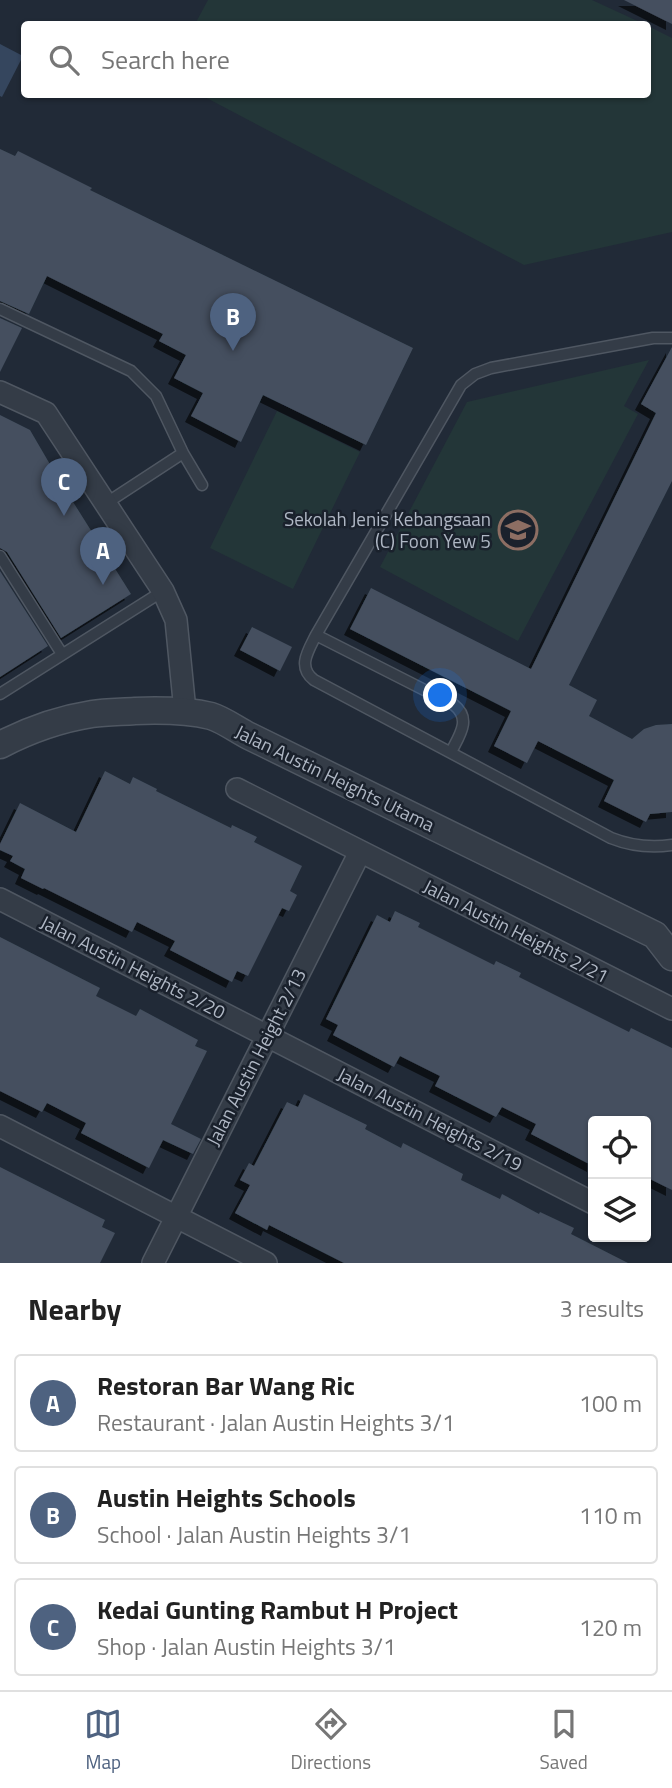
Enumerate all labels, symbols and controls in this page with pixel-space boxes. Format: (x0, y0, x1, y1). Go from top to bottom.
search box (21, 21, 651, 98)
text: Search here (101, 40, 230, 79)
icon: search (45, 41, 83, 79)
pin: B (210, 293, 256, 351)
pin: C (41, 458, 87, 516)
place label: Sekolah Jenis Kebangsaan (C) Foon Yew 5 (284, 504, 491, 555)
school or university icon: Sekolah Jenis Kebangsaan (C) Foon Yew 5 (497, 509, 539, 551)
pin: A (80, 527, 126, 585)
your location (423, 678, 457, 712)
street label: Jalan Austin Heights Utama (231, 717, 440, 839)
street label: Jalan Austin Heights 2/21 (418, 871, 614, 990)
street label: Jalan Austin Heights 2/20 (35, 907, 231, 1026)
street label: Jalan Austin Height 2/13 (198, 963, 313, 1151)
street label: Jalan Austin Heights 2/19 (332, 1059, 528, 1178)
map controls (588, 1116, 651, 1242)
button: locate (588, 1116, 651, 1179)
button: layers (588, 1179, 651, 1242)
text: Nearby (28, 1286, 121, 1332)
text: 3 results (560, 1291, 644, 1326)
text: Restoran Bar Wang Ric (97, 1366, 355, 1405)
text: A (46, 1386, 60, 1421)
text: 100 m (579, 1386, 642, 1421)
text: Restaurant · Jalan Austin Heights 3/1 (97, 1405, 455, 1440)
text: Austin Heights Schools (97, 1478, 356, 1517)
text: B (46, 1498, 60, 1533)
text: 110 m (579, 1498, 642, 1533)
text: School · Jalan Austin Heights 3/1 (97, 1517, 411, 1552)
text: Kedai Gunting Rambut H Project (97, 1590, 458, 1629)
text: C (47, 1610, 59, 1645)
text: 120 m (579, 1610, 642, 1645)
text: Shop · Jalan Austin Heights 3/1 (97, 1629, 396, 1664)
tab: Map (84, 1705, 122, 1776)
tab: Directions (291, 1705, 371, 1776)
tab: Saved (539, 1705, 588, 1776)

